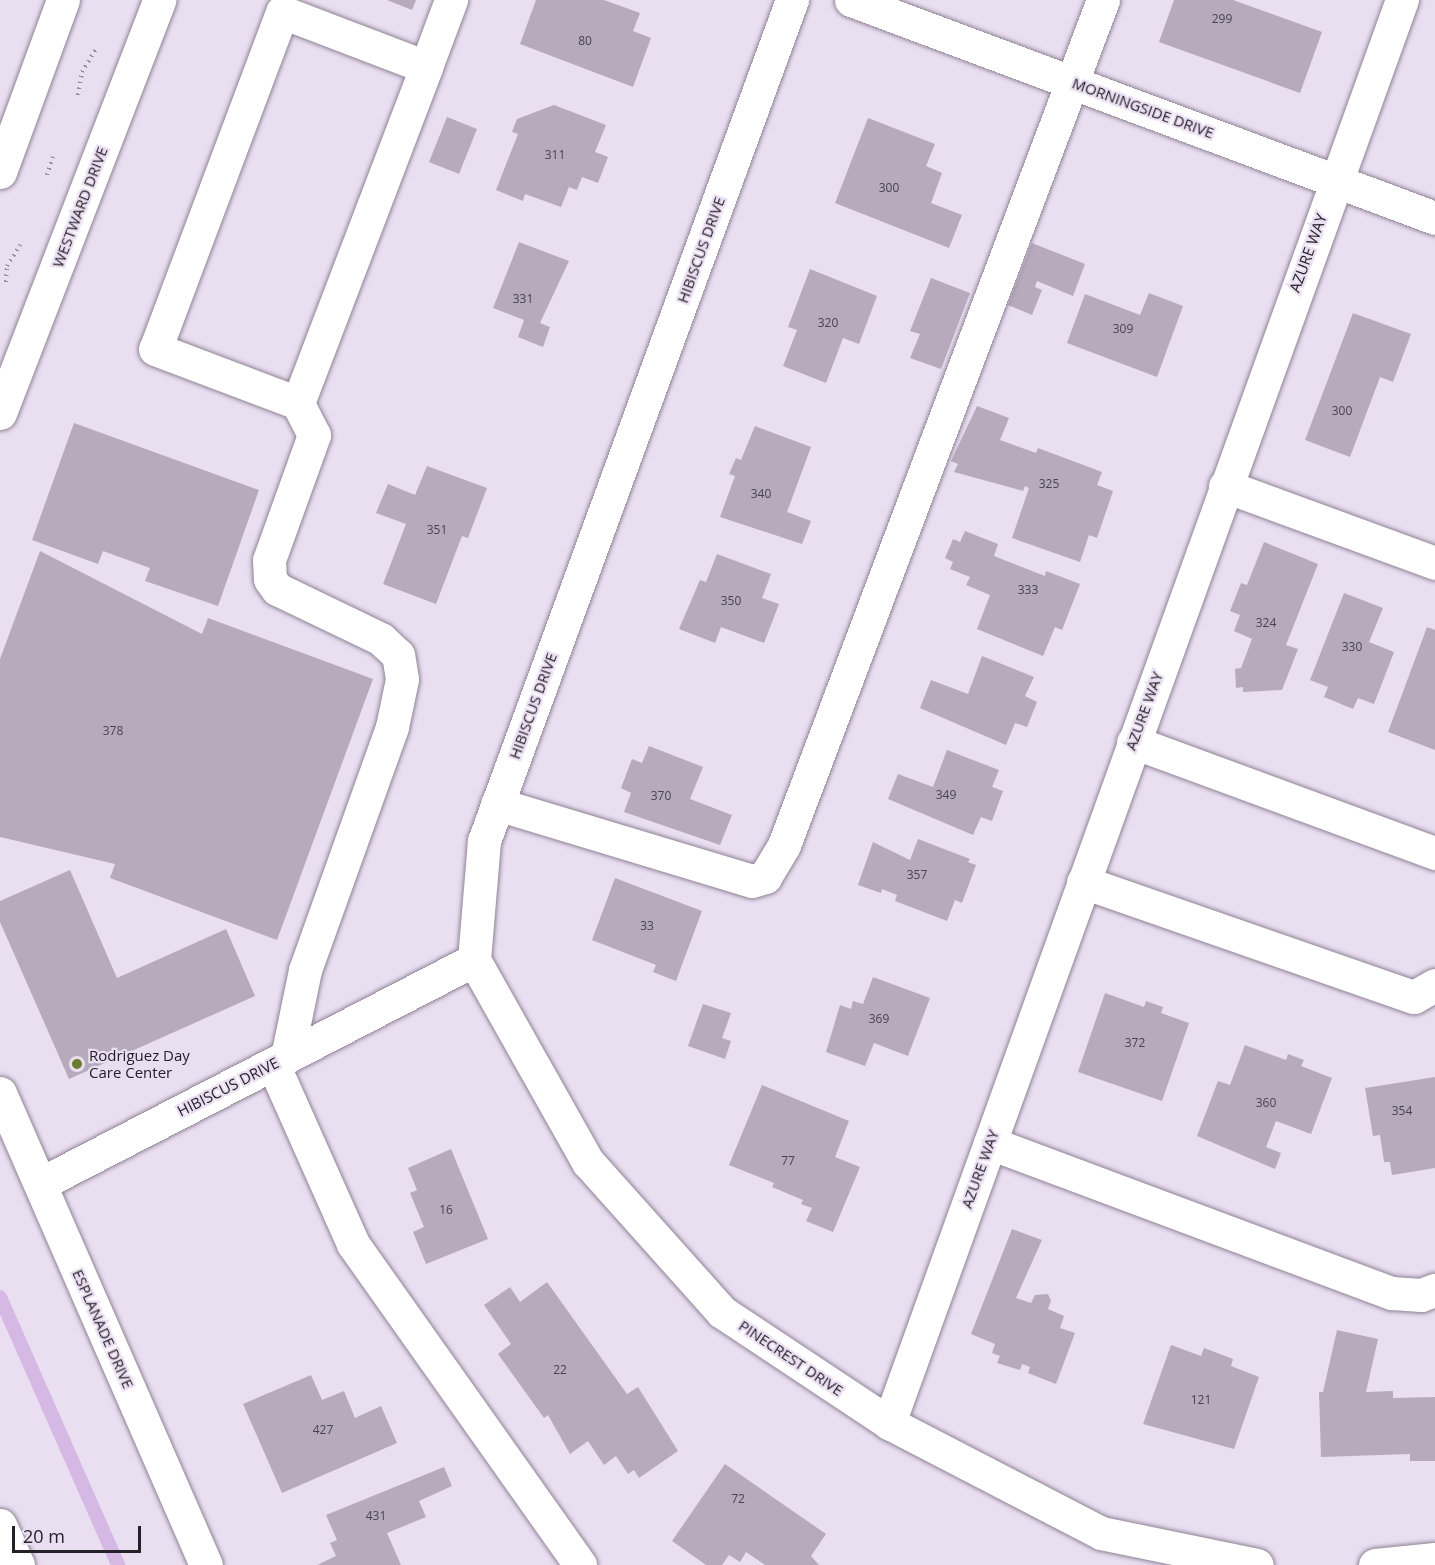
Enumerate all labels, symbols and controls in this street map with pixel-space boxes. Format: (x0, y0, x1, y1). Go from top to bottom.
house number: 299 (1212, 12, 1232, 26)
house number: 80 (578, 34, 592, 48)
street label: MORNINGSIDE DRIVE (1070, 74, 1216, 142)
street label: WESTWARD DRIVE (49, 144, 111, 270)
house number: 311 (545, 148, 565, 162)
house number: 300 (879, 181, 899, 195)
street label: HIBISCUS DRIVE (673, 195, 729, 305)
street label: AZURE WAY (1285, 211, 1331, 295)
house number: 331 (513, 292, 533, 306)
house number: 320 (818, 316, 838, 330)
house number: 309 (1113, 322, 1133, 336)
house number: 300 (1332, 404, 1352, 418)
house number: 325 (1039, 477, 1059, 491)
house number: 340 (751, 487, 771, 501)
house number: 351 (427, 523, 447, 537)
house number: 333 (1018, 583, 1038, 597)
house number: 350 (721, 594, 741, 608)
house number: 324 (1256, 616, 1276, 630)
house number: 330 (1342, 640, 1362, 654)
street label: HIBISCUS DRIVE (505, 651, 561, 761)
street label: AZURE WAY (1121, 669, 1167, 753)
house number: 378 (103, 724, 123, 738)
house number: 349 (936, 788, 956, 802)
house number: 370 (651, 789, 671, 803)
house number: 357 (907, 868, 927, 882)
house number: 33 (640, 919, 654, 933)
house number: 369 (869, 1012, 889, 1026)
house number: 372 (1125, 1036, 1145, 1050)
place label: Rodriguez Day Care Center (89, 1046, 190, 1081)
street label: HIBISCUS DRIVE (174, 1054, 282, 1120)
marker: Rodriguez Day Care Center (70, 1057, 84, 1071)
house number: 360 (1256, 1096, 1276, 1110)
house number: 354 (1392, 1104, 1412, 1118)
street label: AZURE WAY (957, 1127, 1003, 1211)
house number: 77 (781, 1154, 795, 1168)
house number: 16 (439, 1203, 453, 1217)
street label: ESPLANADE DRIVE (69, 1267, 137, 1391)
street label: PINECREST DRIVE (735, 1316, 847, 1400)
house number: 22 (553, 1363, 567, 1377)
house number: 121 (1191, 1393, 1211, 1407)
house number: 427 (313, 1423, 333, 1437)
house number: 72 (731, 1492, 745, 1506)
house number: 431 (366, 1509, 386, 1523)
scale bar (15, 1514, 144, 1552)
text: 20 m (23, 1524, 65, 1548)

